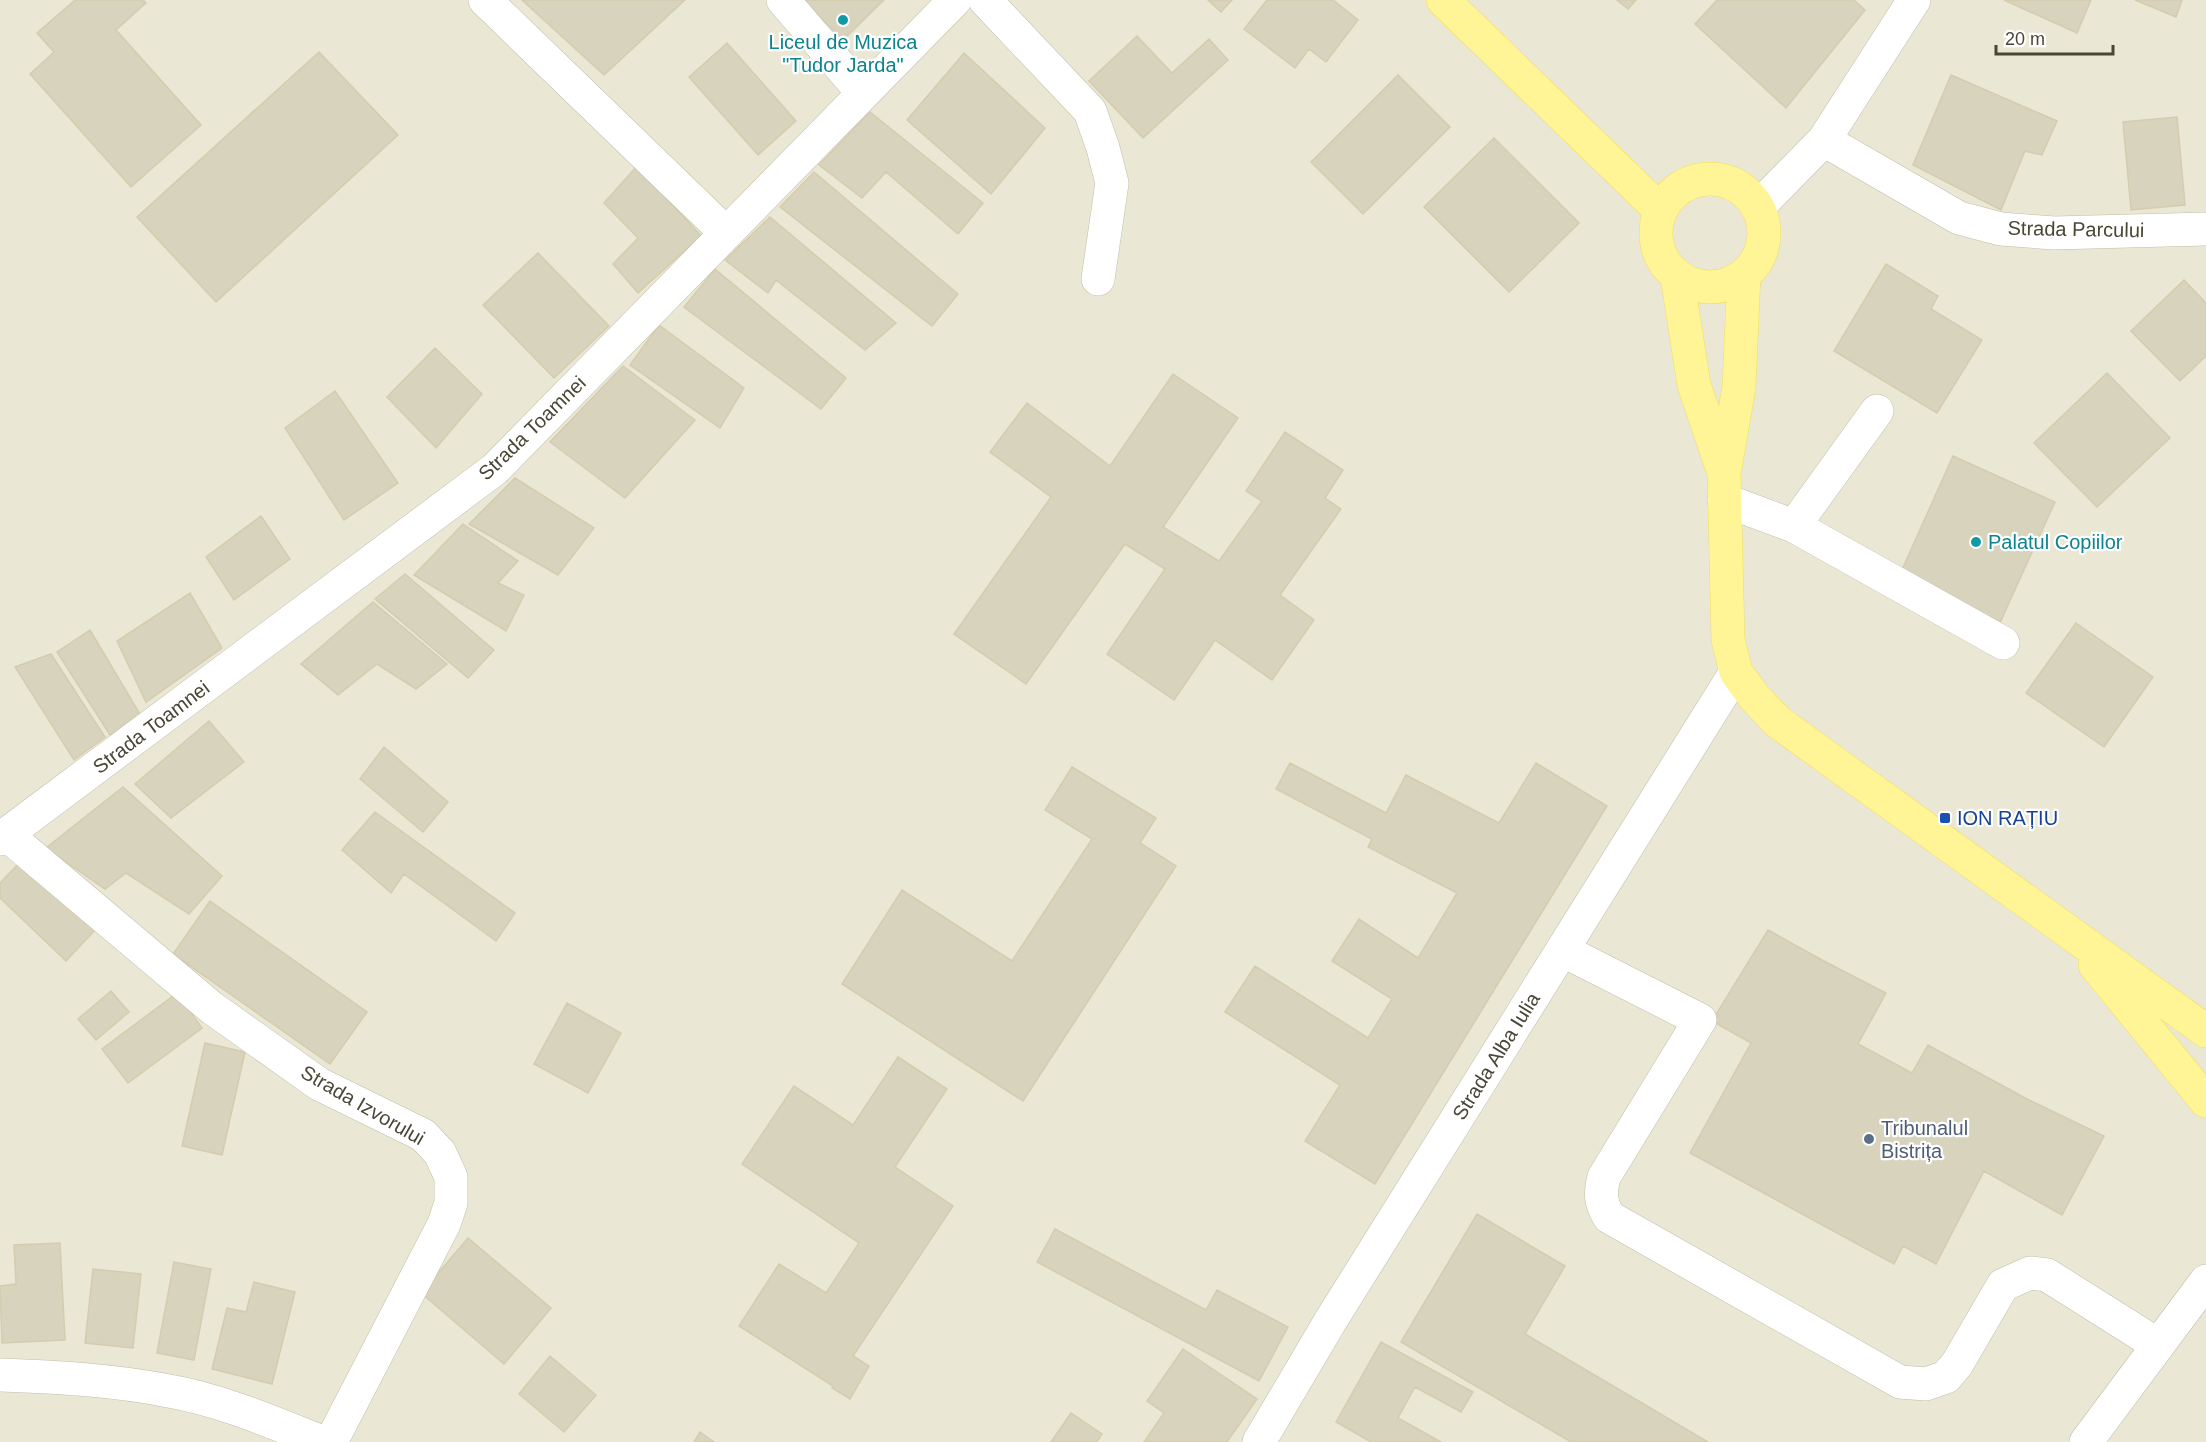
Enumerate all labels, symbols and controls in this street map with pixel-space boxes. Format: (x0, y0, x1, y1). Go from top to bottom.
marker: Liceul de Muzica "Tudor Jarda" (836, 13, 850, 27)
scale bar (1996, 18, 2113, 56)
text: 20 m (2005, 29, 2045, 49)
place label: Liceul de Muzica "Tudor Jarda" (769, 31, 918, 76)
street label: Strada Parcului (2007, 217, 2145, 241)
street label: Strada Toamnei (474, 372, 590, 484)
place label: Palatul Copiilor (1988, 531, 2123, 553)
marker: Palatul Copiilor (1969, 535, 1983, 549)
street label: Strada Toamnei (89, 676, 213, 778)
place label: ION RAȚIU (1957, 807, 2058, 829)
marker: ION RAȚIU (1938, 811, 1952, 825)
street label: Strada Alba Iulia (1448, 988, 1544, 1124)
street label: Strada Izvorului (297, 1061, 429, 1149)
place label: Tribunalul Bistrița (1881, 1117, 1968, 1162)
marker: Tribunalul Bistrița (1862, 1132, 1876, 1146)

